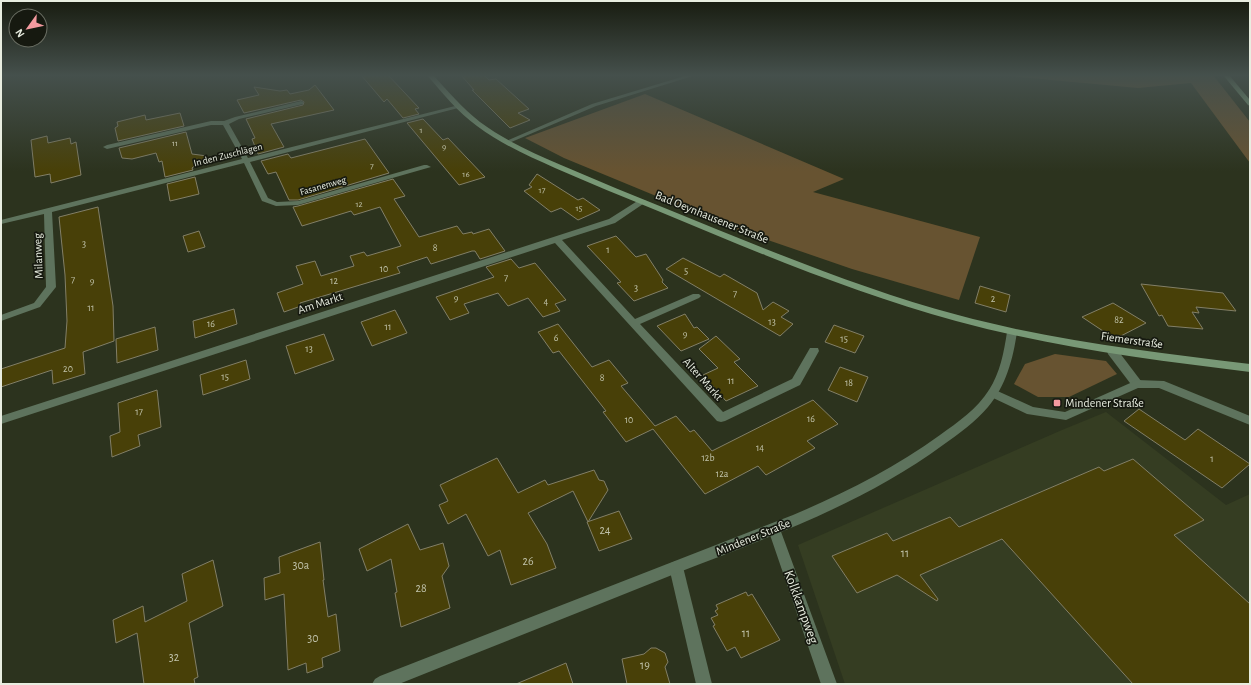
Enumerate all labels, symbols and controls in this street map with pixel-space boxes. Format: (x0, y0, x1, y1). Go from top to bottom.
north arrow (8, 8, 48, 48)
text: N (13, 27, 27, 39)
house number: 1 (419, 126, 423, 135)
house number: 11 (172, 139, 178, 148)
street label: In den Zuschlägen (192, 142, 264, 168)
house number: 9 (442, 143, 446, 152)
house number: 7 (370, 162, 374, 171)
house number: 16 (462, 170, 470, 179)
street label: Fasanenweg (299, 175, 347, 197)
house number: 17 (539, 186, 546, 195)
street label: Bad Oeynhausener Straße (653, 189, 770, 246)
house number: 12 (355, 200, 363, 209)
house number: 15 (576, 204, 583, 213)
street label: Milanweg (31, 233, 45, 279)
house number: 3 (82, 239, 86, 249)
house number: 8 (433, 243, 438, 253)
house number: 1 (606, 245, 610, 255)
house number: 10 (380, 264, 388, 274)
house number: 5 (684, 266, 688, 276)
house number: 7 (504, 273, 508, 283)
house number: 7 (71, 275, 75, 285)
house number: 9 (90, 276, 95, 286)
house number: 12 (330, 276, 338, 286)
house number: 3 (634, 283, 638, 293)
house number: 7 (733, 289, 737, 299)
street label: Am Markt (296, 290, 344, 316)
house number: 9 (454, 293, 459, 303)
house number: 2 (991, 294, 996, 304)
house number: 4 (544, 297, 549, 307)
house number: 11 (88, 303, 94, 313)
house number: 82 (1114, 315, 1124, 325)
house number: 13 (768, 317, 776, 327)
house number: 16 (207, 319, 215, 329)
house number: 11 (385, 322, 391, 332)
house number: 9 (683, 329, 688, 339)
street label: Fiemerstraße (1100, 330, 1164, 350)
house number: 6 (554, 333, 559, 343)
house number: 15 (840, 334, 848, 344)
house number: 13 (305, 344, 313, 354)
street label: Alter Markt (681, 355, 725, 403)
house number: 20 (63, 364, 73, 374)
house number: 15 (221, 372, 229, 382)
house number: 8 (600, 373, 605, 383)
house number: 11 (728, 376, 734, 386)
house number: 18 (845, 378, 853, 388)
place label: Mindener Straße (1065, 397, 1144, 409)
marker: Mindener Straße (1052, 398, 1062, 408)
house number: 17 (135, 407, 143, 417)
house number: 16 (807, 414, 815, 424)
house number: 10 (625, 415, 633, 425)
house number: 14 (756, 443, 764, 453)
house number: 12b (701, 453, 715, 463)
house number: 1 (1210, 454, 1214, 464)
house number: 12a (716, 469, 729, 479)
street label: Mindener Straße (714, 517, 792, 557)
house number: 24 (599, 524, 611, 536)
house number: 11 (901, 547, 909, 559)
house number: 26 (522, 555, 534, 567)
house number: 30a (293, 559, 310, 571)
street label: Kolkkampweg (781, 568, 821, 646)
house number: 28 (415, 582, 427, 594)
house number: 11 (742, 627, 750, 639)
house number: 30 (307, 632, 319, 644)
house number: 32 (169, 651, 180, 663)
house number: 19 (640, 659, 650, 671)

